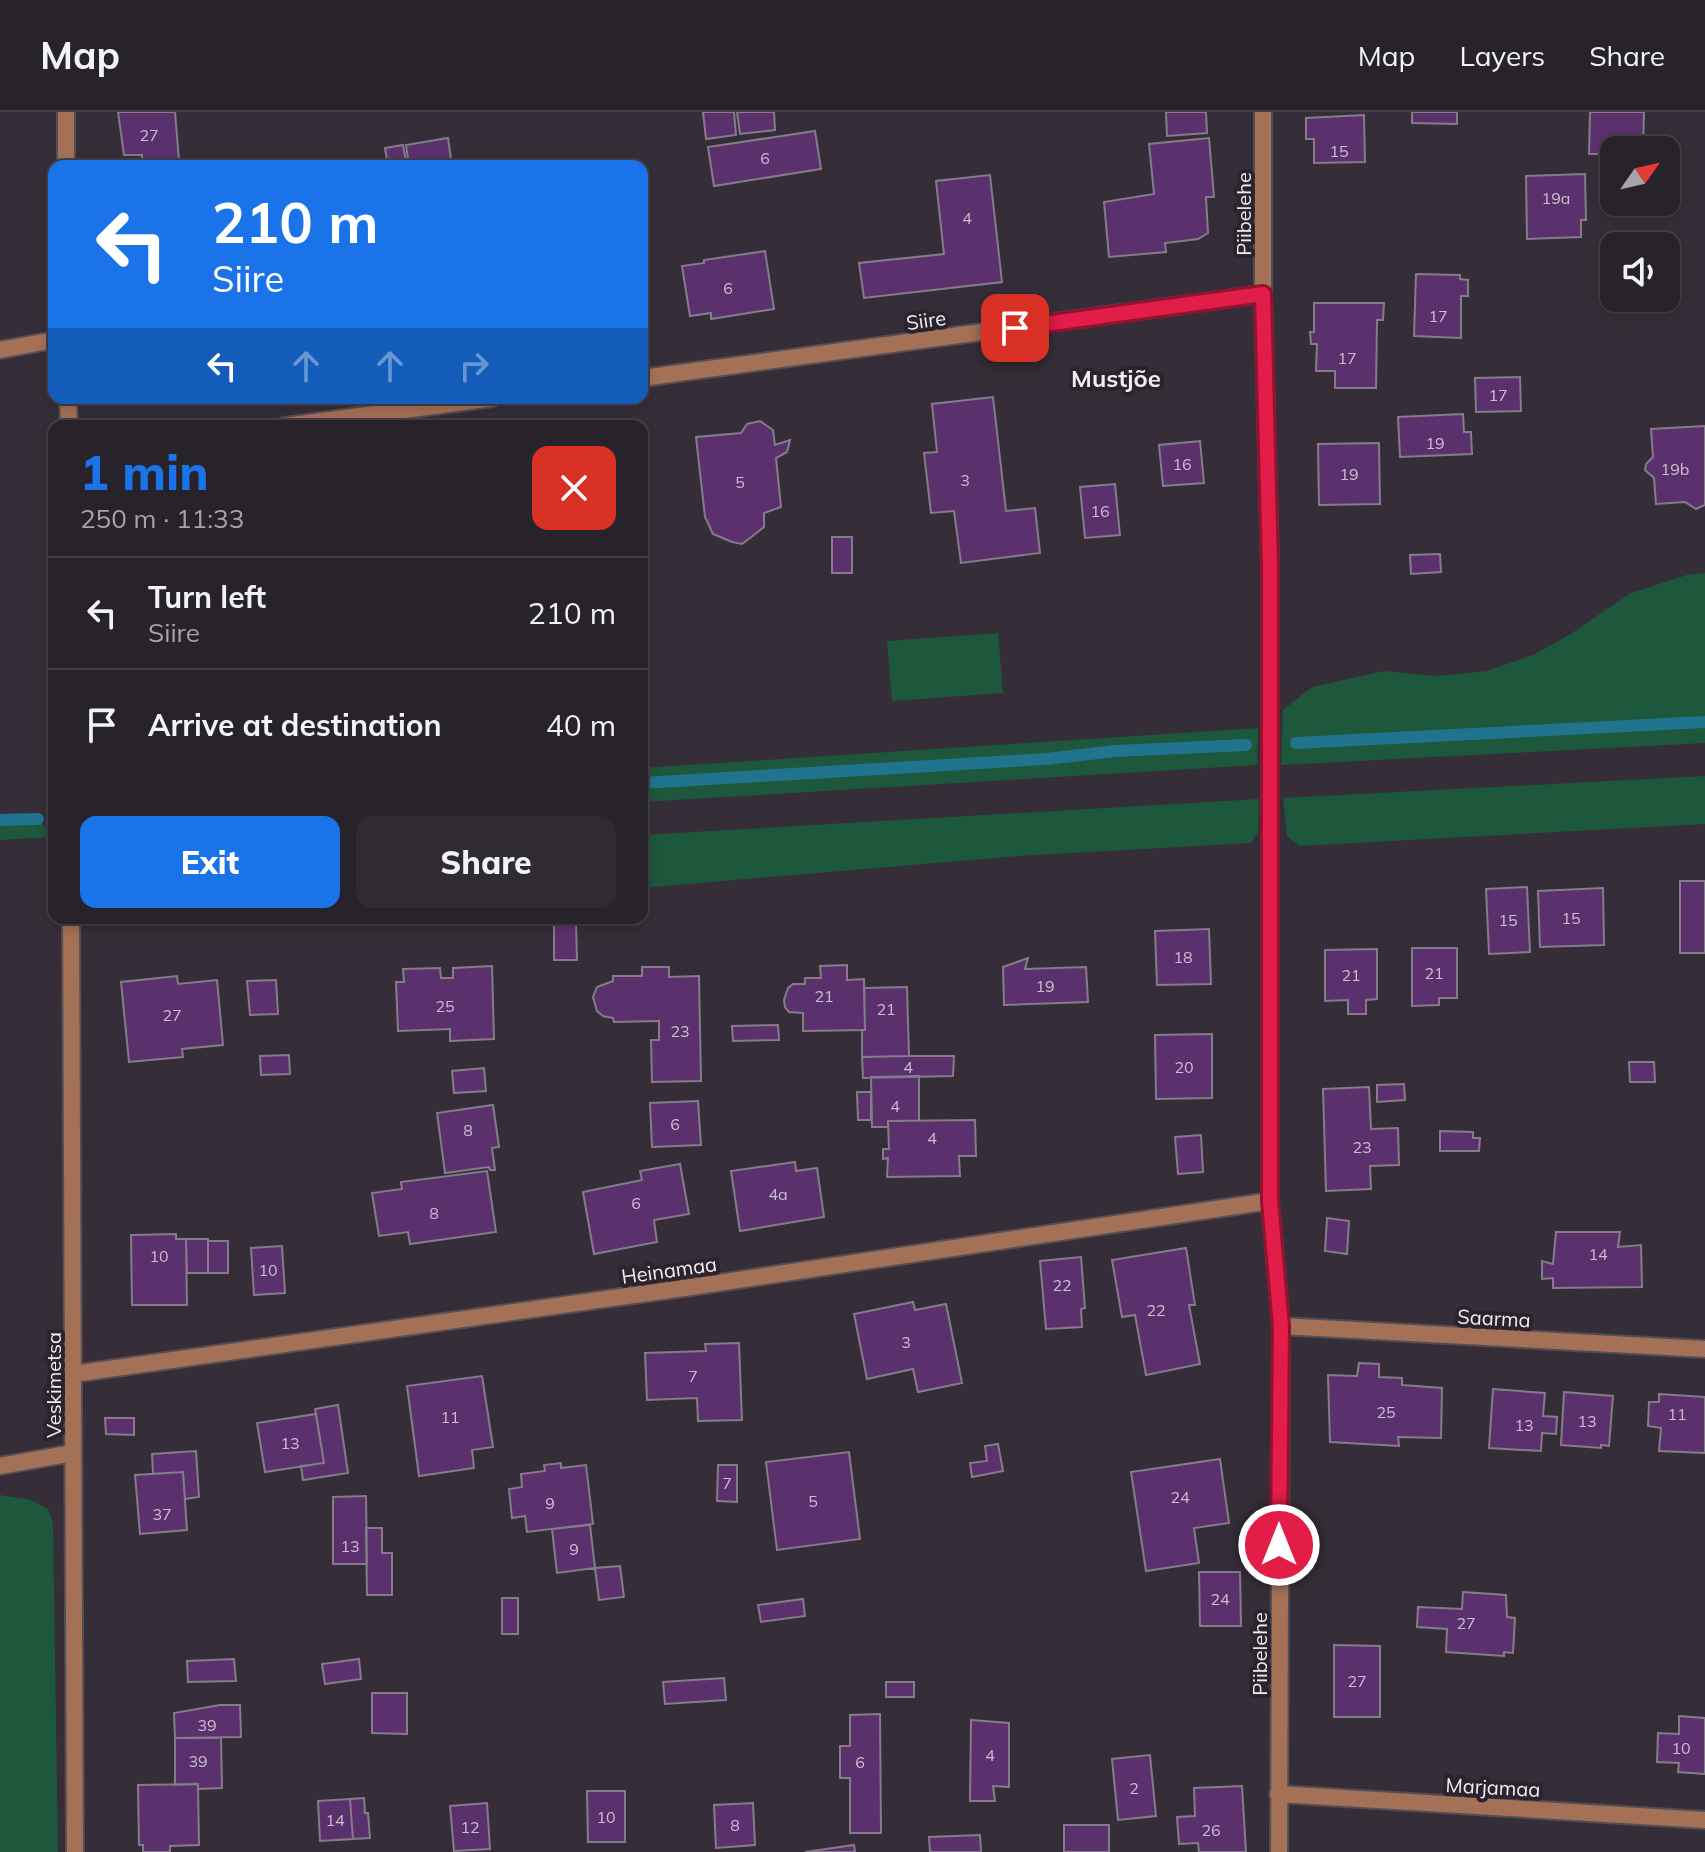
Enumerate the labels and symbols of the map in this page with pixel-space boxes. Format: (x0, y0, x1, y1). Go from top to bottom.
house number: 27 (139, 125, 159, 145)
north arrow (1600, 136, 1680, 216)
house number: 15 (1329, 141, 1349, 161)
house number: 6 (760, 148, 770, 168)
street label: Piibelehe (1231, 172, 1256, 256)
house number: 19a (1542, 188, 1570, 208)
house number: 4 (962, 208, 972, 228)
house number: 6 (723, 278, 733, 298)
pin (981, 294, 1049, 362)
street label: Siire (904, 305, 948, 335)
house number: 17 (1428, 306, 1448, 326)
house number: 17 (1337, 348, 1357, 368)
district label: Mustjõe (1071, 363, 1161, 393)
house number: 17 (1488, 385, 1508, 405)
house number: 19 (1425, 433, 1445, 453)
house number: 16 (1172, 454, 1192, 474)
house number: 19b (1661, 459, 1689, 479)
house number: 19 (1339, 464, 1359, 484)
house number: 3 (960, 470, 970, 490)
house number: 5 (735, 472, 745, 492)
house number: 16 (1090, 501, 1110, 521)
house number: 15 (1561, 908, 1581, 928)
house number: 15 (1498, 910, 1518, 930)
house number: 18 (1173, 947, 1193, 967)
house number: 21 (1424, 963, 1444, 983)
house number: 21 (1341, 965, 1361, 985)
house number: 19 (1035, 976, 1055, 996)
house number: 21 (814, 986, 834, 1006)
house number: 25 (435, 996, 455, 1016)
house number: 21 (876, 999, 896, 1019)
house number: 27 (162, 1005, 182, 1025)
house number: 23 (670, 1021, 690, 1041)
house number: 4 (903, 1057, 913, 1077)
house number: 20 (1174, 1057, 1194, 1077)
house number: 4 (890, 1096, 900, 1116)
house number: 6 (670, 1114, 680, 1134)
house number: 8 (463, 1120, 473, 1140)
house number: 4 (927, 1128, 937, 1148)
house number: 23 (1352, 1137, 1372, 1157)
house number: 4a (768, 1184, 788, 1204)
house number: 6 (631, 1193, 641, 1213)
house number: 8 (429, 1203, 439, 1223)
house number: 14 (1588, 1244, 1608, 1264)
house number: 10 (149, 1246, 169, 1266)
street label: Heinamaa (620, 1251, 718, 1289)
house number: 10 (258, 1260, 278, 1280)
house number: 22 (1052, 1275, 1072, 1295)
house number: 22 (1146, 1300, 1166, 1320)
street label: Saarma (1457, 1304, 1531, 1332)
street label: Veskimetsa (41, 1332, 66, 1438)
house number: 3 (901, 1332, 911, 1352)
house number: 7 (688, 1366, 698, 1386)
house number: 25 (1376, 1402, 1396, 1422)
house number: 11 (1667, 1404, 1687, 1424)
house number: 11 (440, 1407, 460, 1427)
house number: 13 (1577, 1411, 1597, 1431)
house number: 13 (1514, 1415, 1534, 1435)
house number: 13 (280, 1433, 300, 1453)
house number: 7 (722, 1473, 732, 1493)
house number: 24 (1170, 1487, 1190, 1507)
house number: 5 (808, 1491, 818, 1511)
house number: 9 (545, 1493, 555, 1513)
position arrow (1237, 1503, 1321, 1587)
house number: 37 (152, 1504, 172, 1524)
house number: 13 (340, 1536, 360, 1556)
house number: 9 (569, 1539, 579, 1559)
house number: 24 (1210, 1589, 1230, 1609)
street label: Piibelehe (1247, 1612, 1272, 1696)
house number: 27 (1456, 1613, 1476, 1633)
house number: 27 (1347, 1671, 1367, 1691)
house number: 39 (197, 1715, 217, 1735)
house number: 10 (1671, 1738, 1691, 1758)
house number: 4 (985, 1745, 995, 1765)
house number: 39 (188, 1751, 208, 1771)
house number: 6 (855, 1752, 865, 1772)
street label: Marjamaa (1445, 1772, 1541, 1802)
house number: 2 (1129, 1778, 1139, 1798)
house number: 10 (596, 1807, 616, 1827)
house number: 14 (325, 1810, 345, 1830)
house number: 8 (730, 1815, 740, 1835)
house number: 12 (460, 1817, 480, 1837)
house number: 26 (1201, 1820, 1221, 1840)

